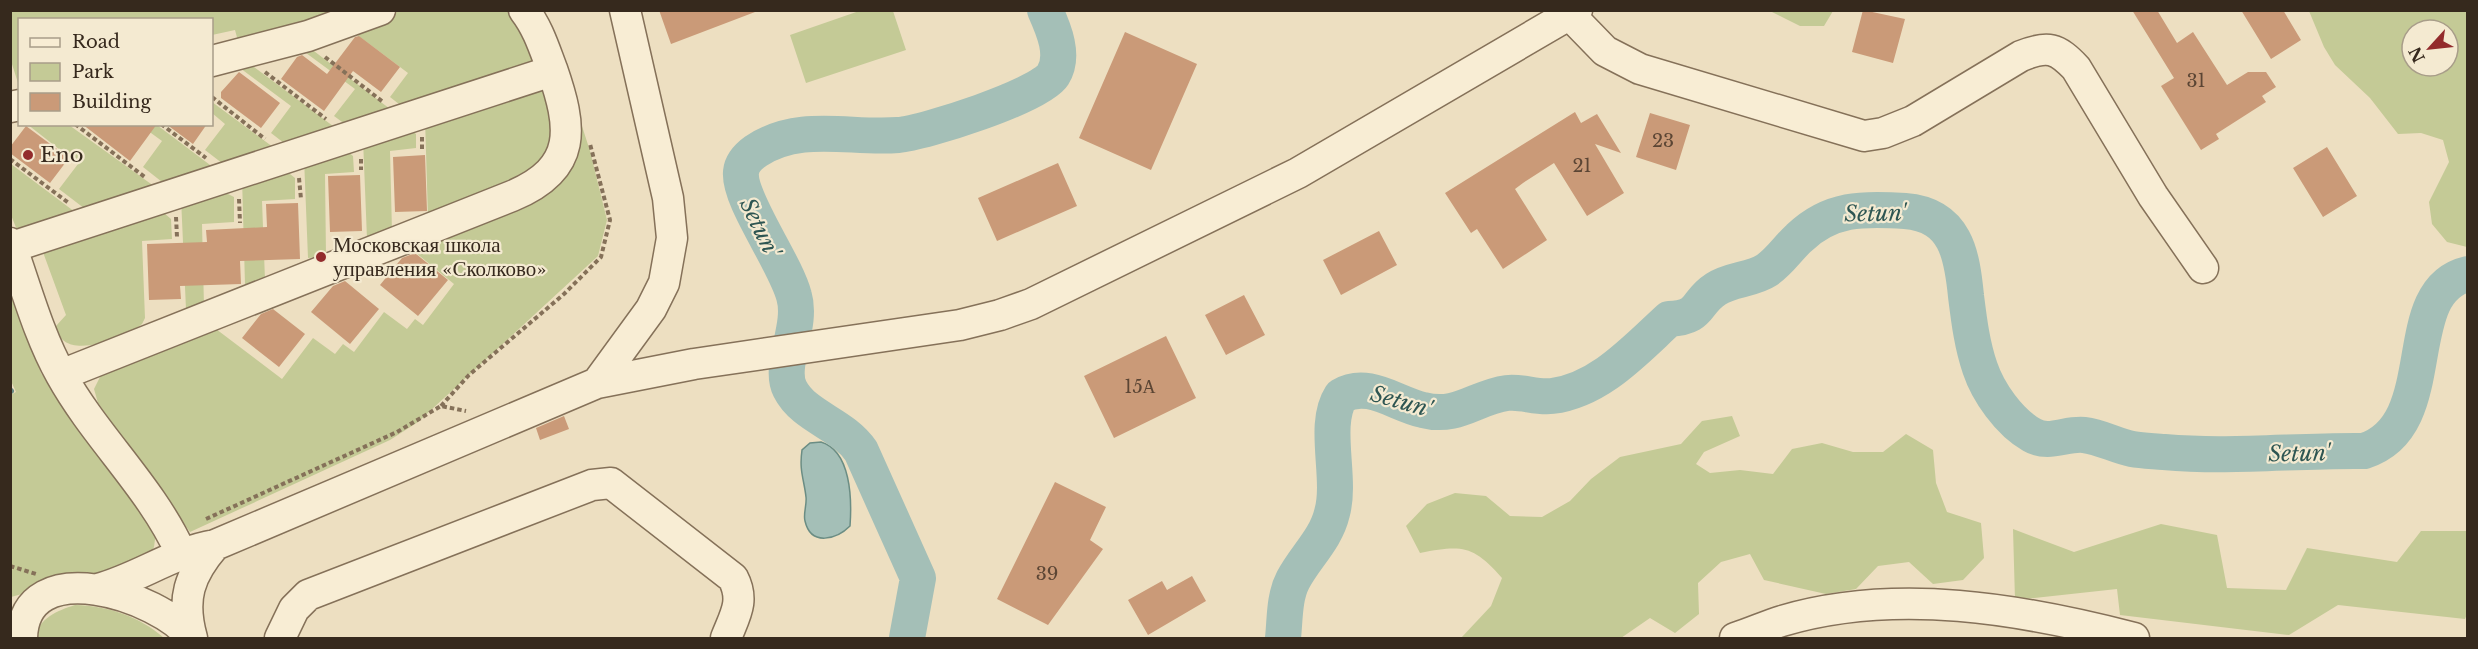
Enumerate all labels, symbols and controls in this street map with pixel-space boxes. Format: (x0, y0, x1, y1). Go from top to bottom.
legend (18, 18, 213, 126)
north arrow (2400, 18, 2460, 78)
text: Road (72, 31, 120, 53)
text: N (2404, 44, 2429, 66)
text: Park (72, 61, 114, 83)
house number: 31 (2186, 70, 2206, 92)
text: Building (72, 91, 151, 113)
house number: 23 (1652, 130, 1674, 152)
place label: Eno (40, 142, 83, 168)
marker: Eno (21, 148, 35, 162)
house number: 21 (1572, 155, 1592, 177)
water label: Setun' (734, 193, 786, 263)
water label: Setun' (1844, 199, 1909, 228)
place label: Московская школа управления «Сколково» (333, 232, 546, 282)
marker: Московская школа управления «Сколково» (314, 250, 328, 264)
house number: 15А (1124, 376, 1156, 398)
water label: Setun' (1367, 380, 1437, 424)
water label: Setun' (2268, 439, 2333, 468)
house number: 39 (1036, 563, 1058, 585)

